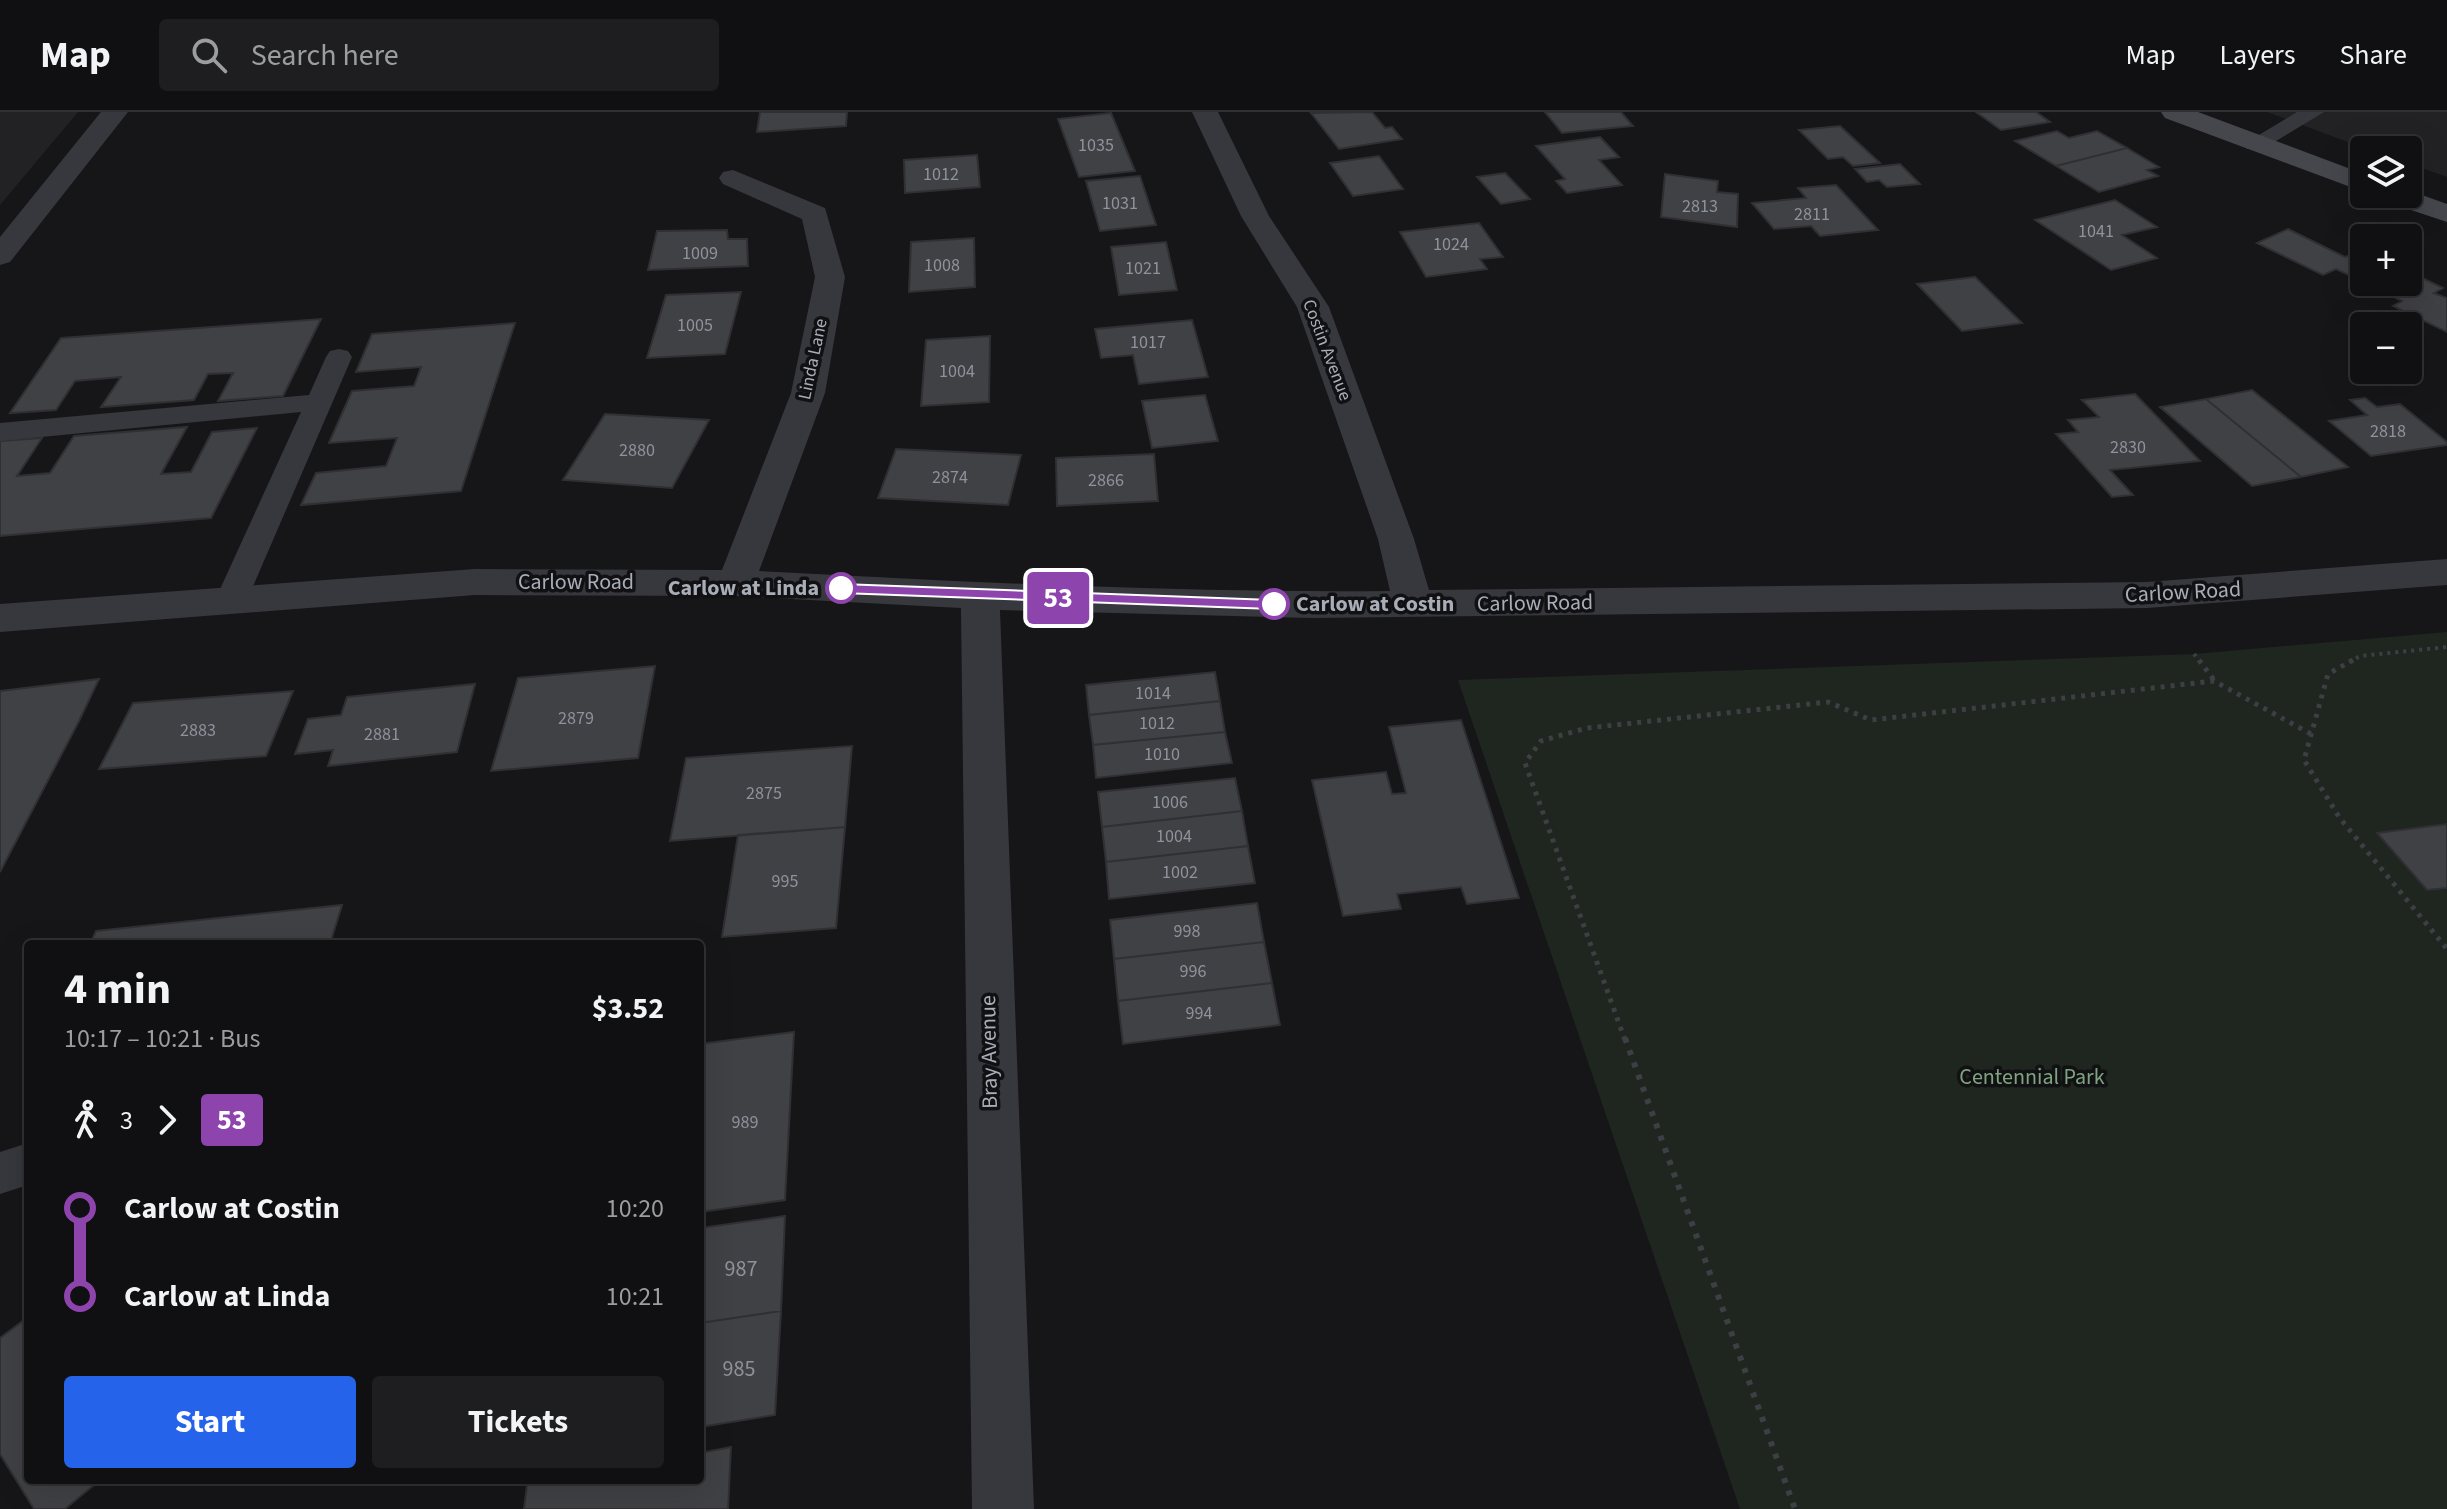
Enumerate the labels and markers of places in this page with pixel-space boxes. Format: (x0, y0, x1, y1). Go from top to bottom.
place label: Carlow at Linda (668, 572, 819, 604)
marker: Carlow at Linda (826, 573, 856, 603)
place label: Carlow at Costin (1296, 588, 1454, 620)
marker: Carlow at Costin (1259, 589, 1289, 619)

